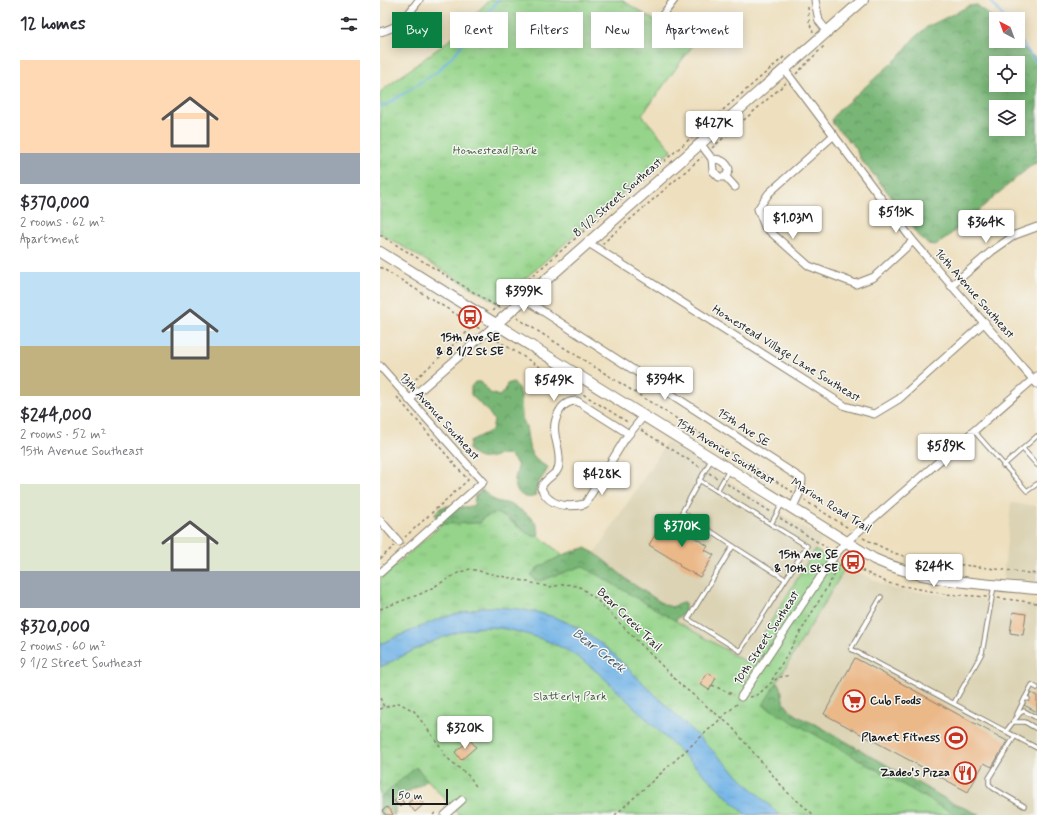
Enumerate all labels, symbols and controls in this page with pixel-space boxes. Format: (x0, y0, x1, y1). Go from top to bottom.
chip: Buy (392, 12, 442, 48)
chip: Rent (450, 12, 508, 48)
chip: Filters (516, 12, 583, 48)
chip: New (591, 12, 644, 48)
chip: Apartment (652, 12, 743, 48)
north arrow (989, 12, 1025, 48)
map controls (989, 12, 1025, 136)
text: 12 homes (20, 13, 86, 35)
icon: filters (338, 13, 360, 35)
button: locate (989, 56, 1025, 92)
icon: home (154, 86, 226, 158)
button: layers (989, 100, 1025, 136)
pin: $427K (686, 111, 742, 145)
text: $427K (695, 115, 733, 132)
park label: Homestead Park (453, 143, 537, 159)
street label: 8 1/2 Street Southeast (570, 154, 667, 241)
text: $370,000 (20, 192, 90, 214)
pin: $513K (868, 200, 924, 234)
text: $513K (878, 204, 914, 221)
pin: $1.03M (760, 206, 826, 240)
text: $1.03M (773, 210, 813, 227)
pin: $364K (958, 210, 1014, 244)
text: 2 rooms · 62 m² (20, 214, 105, 231)
text: $364K (967, 214, 1005, 231)
text: Apartment (20, 231, 79, 248)
street label: 16th Avenue Southeast (930, 246, 1018, 343)
pin: $399K (496, 279, 552, 313)
text: $399K (505, 283, 543, 300)
icon: home (154, 298, 226, 370)
street label: Homestead Village Lane Southeast (708, 302, 864, 408)
bus stop icon: 15th Ave SE & 8 1/2 St SE (457, 304, 483, 330)
place label: 15th Ave SE & 8 1/2 St SE (436, 330, 504, 360)
pin: $394K (637, 367, 693, 401)
pin: $549K (526, 368, 582, 402)
street label: 13th Avenue Southeast (395, 370, 483, 465)
text: $394K (646, 371, 684, 388)
text: $549K (534, 372, 574, 389)
text: $244,000 (20, 404, 92, 426)
street label: 15th Ave SE (714, 405, 772, 451)
street label: 15th Avenue Southeast (672, 415, 778, 489)
text: 2 rooms · 52 m² (20, 426, 106, 443)
pin: $589K (918, 434, 974, 468)
text: $589K (927, 438, 965, 455)
text: 15th Avenue Southeast (20, 443, 144, 460)
pin: $428K (574, 462, 630, 496)
text: $428K (583, 466, 621, 483)
street label: Marion Road Trail (788, 475, 874, 537)
icon: home (154, 510, 226, 582)
pin: $370K (654, 514, 710, 548)
text: $370K (663, 518, 701, 535)
place label: 15th Ave SE & 10th St SE (774, 547, 838, 577)
bus stop icon: 15th Ave SE & 10th St SE (840, 549, 866, 575)
pin: $244K (906, 554, 962, 588)
text: $244K (915, 558, 953, 575)
street label: Bear Creek Trail (594, 586, 664, 654)
street label: 10th Street Southeast (730, 587, 804, 688)
text: $320,000 (20, 616, 90, 638)
water label: Bear Creek (570, 626, 628, 676)
text: 2 rooms · 60 m² (20, 638, 106, 655)
text: 9 1/2 Street Southeast (20, 655, 142, 672)
supermarket icon: Cub Foods (841, 688, 867, 714)
park label: Slatterly Park (533, 689, 607, 705)
place label: Cub Foods (870, 693, 922, 709)
pin: $320K (437, 716, 493, 750)
text: $320K (446, 720, 484, 737)
sports icon: Planet Fitness (943, 725, 969, 751)
place label: Planet Fitness (861, 730, 940, 746)
restaurant icon: Zadeo's Pizza (952, 760, 978, 786)
place label: Zadeo's Pizza (880, 765, 950, 781)
scale bar (392, 787, 448, 806)
text: 50 m (398, 789, 423, 803)

